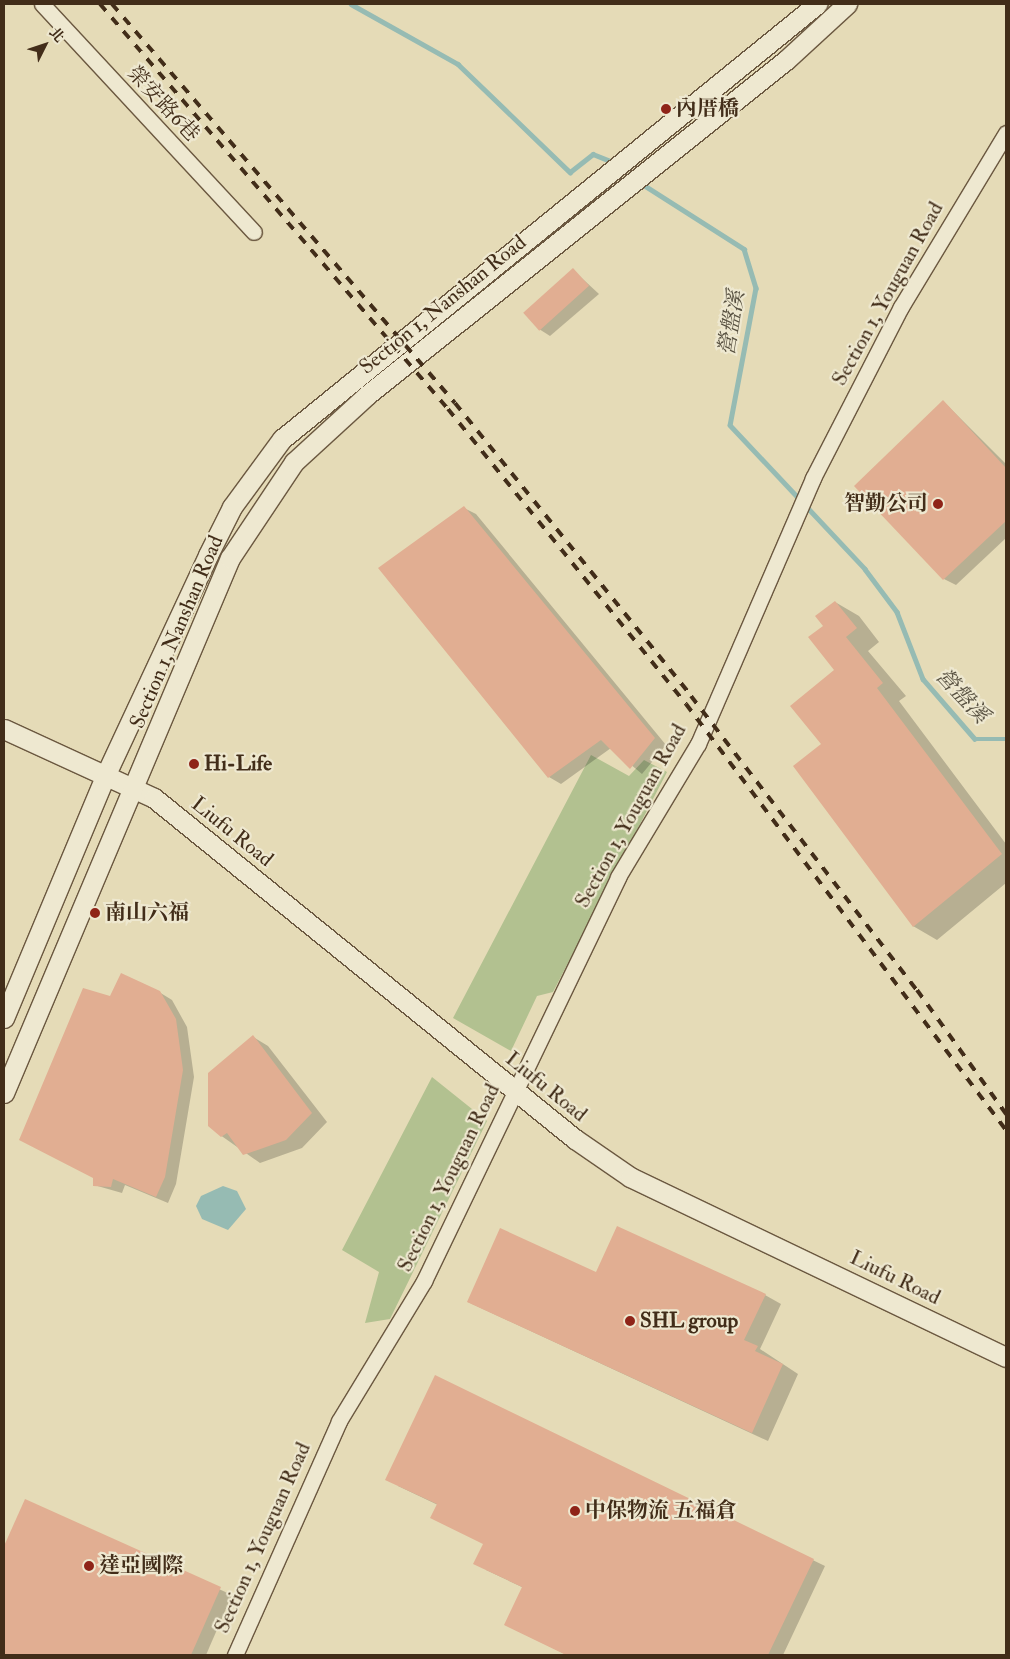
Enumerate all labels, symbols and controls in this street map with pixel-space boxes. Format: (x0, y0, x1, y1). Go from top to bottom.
north arrow (20, 20, 70, 70)
text: 北 (46, 24, 68, 46)
street label: 榮安路6巷 (122, 61, 204, 147)
place label: 內厝橋 (676, 96, 739, 122)
marker: 內厝橋 (660, 103, 672, 115)
street label: Section 1, Youguan Road (827, 198, 949, 390)
street label: Section 1, Nanshan Road (355, 230, 531, 380)
water label: 營盤溪 (714, 288, 750, 358)
place label: 智勤公司 (844, 491, 928, 517)
marker: 智勤公司 (932, 498, 944, 510)
street label: Section 1, Nanshan Road (125, 532, 229, 732)
water label: 營盤溪 (930, 663, 994, 729)
street label: Section 1, Youguan Road (570, 720, 692, 912)
place label: Hi-Life (204, 751, 272, 777)
marker: Hi-Life (188, 758, 200, 770)
street label: Liufu Road (186, 792, 278, 872)
place label: 南山六福 (105, 900, 189, 926)
marker: 南山六福 (89, 907, 101, 919)
street label: Liufu Road (500, 1047, 592, 1127)
street label: Section 1, Youguan Road (393, 1080, 505, 1276)
street label: Liufu Road (846, 1245, 944, 1311)
place label: SHL group (640, 1308, 738, 1334)
marker: SHL group (624, 1315, 636, 1327)
street label: Section 1, Youguan Road (210, 1439, 316, 1637)
place label: 中保物流 五福倉 (585, 1498, 736, 1524)
marker: 中保物流 五福倉 (569, 1505, 581, 1517)
place label: 達亞國際 (99, 1553, 183, 1579)
marker: 達亞國際 (83, 1560, 95, 1572)

